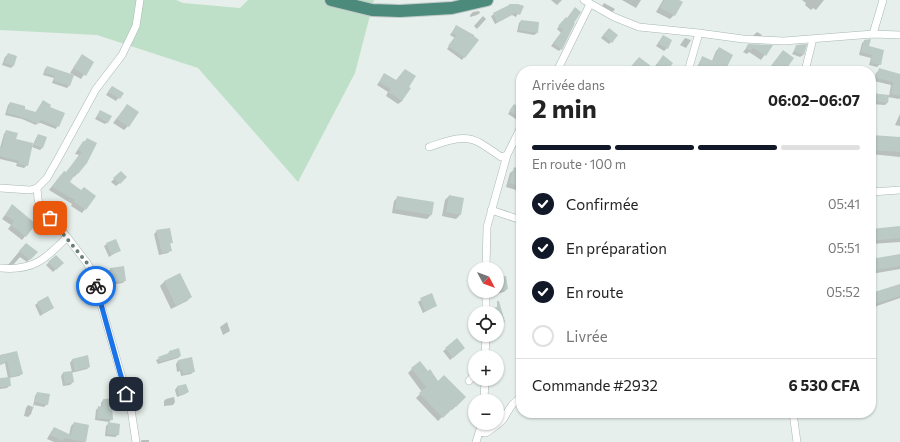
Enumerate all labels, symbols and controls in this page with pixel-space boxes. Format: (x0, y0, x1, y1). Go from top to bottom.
text: Arrivée dans (532, 77, 605, 93)
text: 06:02–06:07 (768, 91, 860, 109)
text: 2 min (532, 92, 597, 123)
text: En route · 100 m (532, 156, 626, 172)
icon: check (532, 193, 554, 215)
text: Confirmée (566, 195, 639, 213)
text: 05:41 (828, 196, 860, 212)
pin (33, 201, 67, 235)
icon: bag (39, 207, 61, 229)
icon: check (532, 237, 554, 259)
text: En préparation (566, 239, 667, 257)
text: 05:51 (828, 240, 860, 256)
north arrow (468, 262, 504, 298)
map controls (468, 262, 504, 430)
courier (76, 266, 116, 306)
icon: bike (85, 275, 107, 297)
icon: check (532, 281, 554, 303)
text: En route (566, 283, 623, 301)
text: 05:52 (826, 284, 860, 300)
button: locate (468, 306, 504, 342)
text: Livrée (566, 327, 608, 345)
button: + (468, 350, 504, 386)
text: Commande #2932 (532, 376, 658, 394)
text: 6 530 CFA (788, 376, 860, 394)
pin (109, 377, 143, 411)
icon: home (115, 383, 137, 405)
button: − (468, 394, 504, 430)

